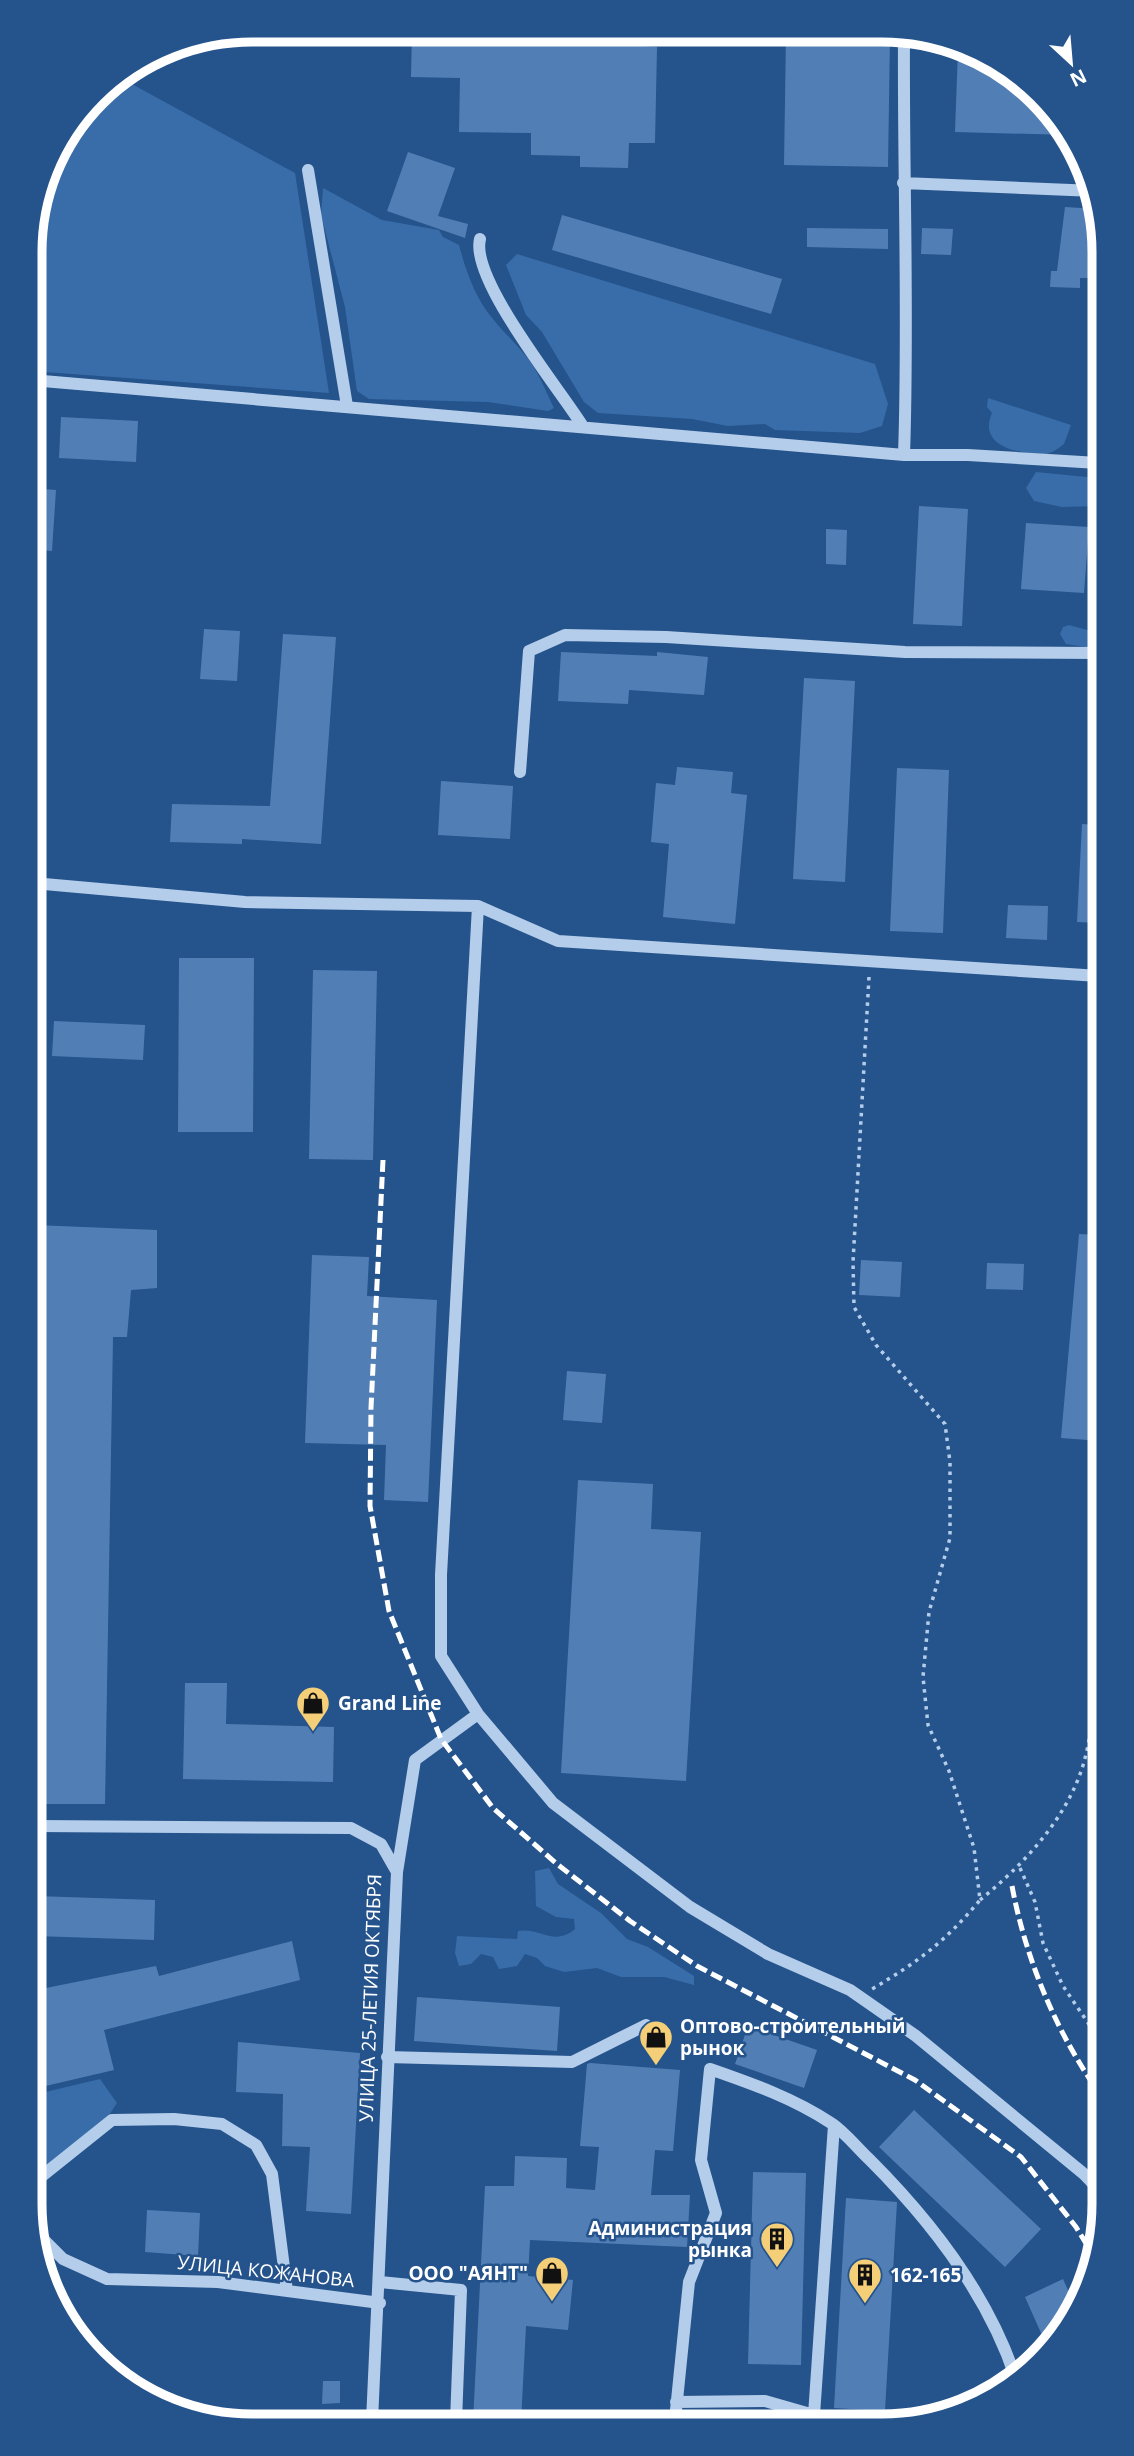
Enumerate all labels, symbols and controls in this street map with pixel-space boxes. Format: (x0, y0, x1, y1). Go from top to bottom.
north arrow (1036, 28, 1106, 98)
text: N (1066, 63, 1091, 93)
shop icon: Grand Line (294, 1684, 332, 1733)
place label: Grand Line (338, 1690, 442, 1716)
street label: УЛИЦА 25-ЛЕТИЯ ОКТЯБРЯ (353, 1874, 387, 2122)
place label: Оптово-строительный рынок (680, 2013, 905, 2061)
shop icon: Оптово-строительный рынок (637, 2018, 675, 2067)
place label: Администрация рынка (588, 2215, 752, 2263)
building icon: Администрация рынка (758, 2220, 796, 2269)
street label: УЛИЦА КОЖАНОВА (176, 2249, 356, 2293)
shop icon: ООО "АЯНТ" (533, 2254, 571, 2303)
building icon: 162-165 (846, 2256, 884, 2305)
place label: ООО "АЯНТ" (408, 2260, 528, 2286)
place label: 162-165 (890, 2262, 961, 2288)

